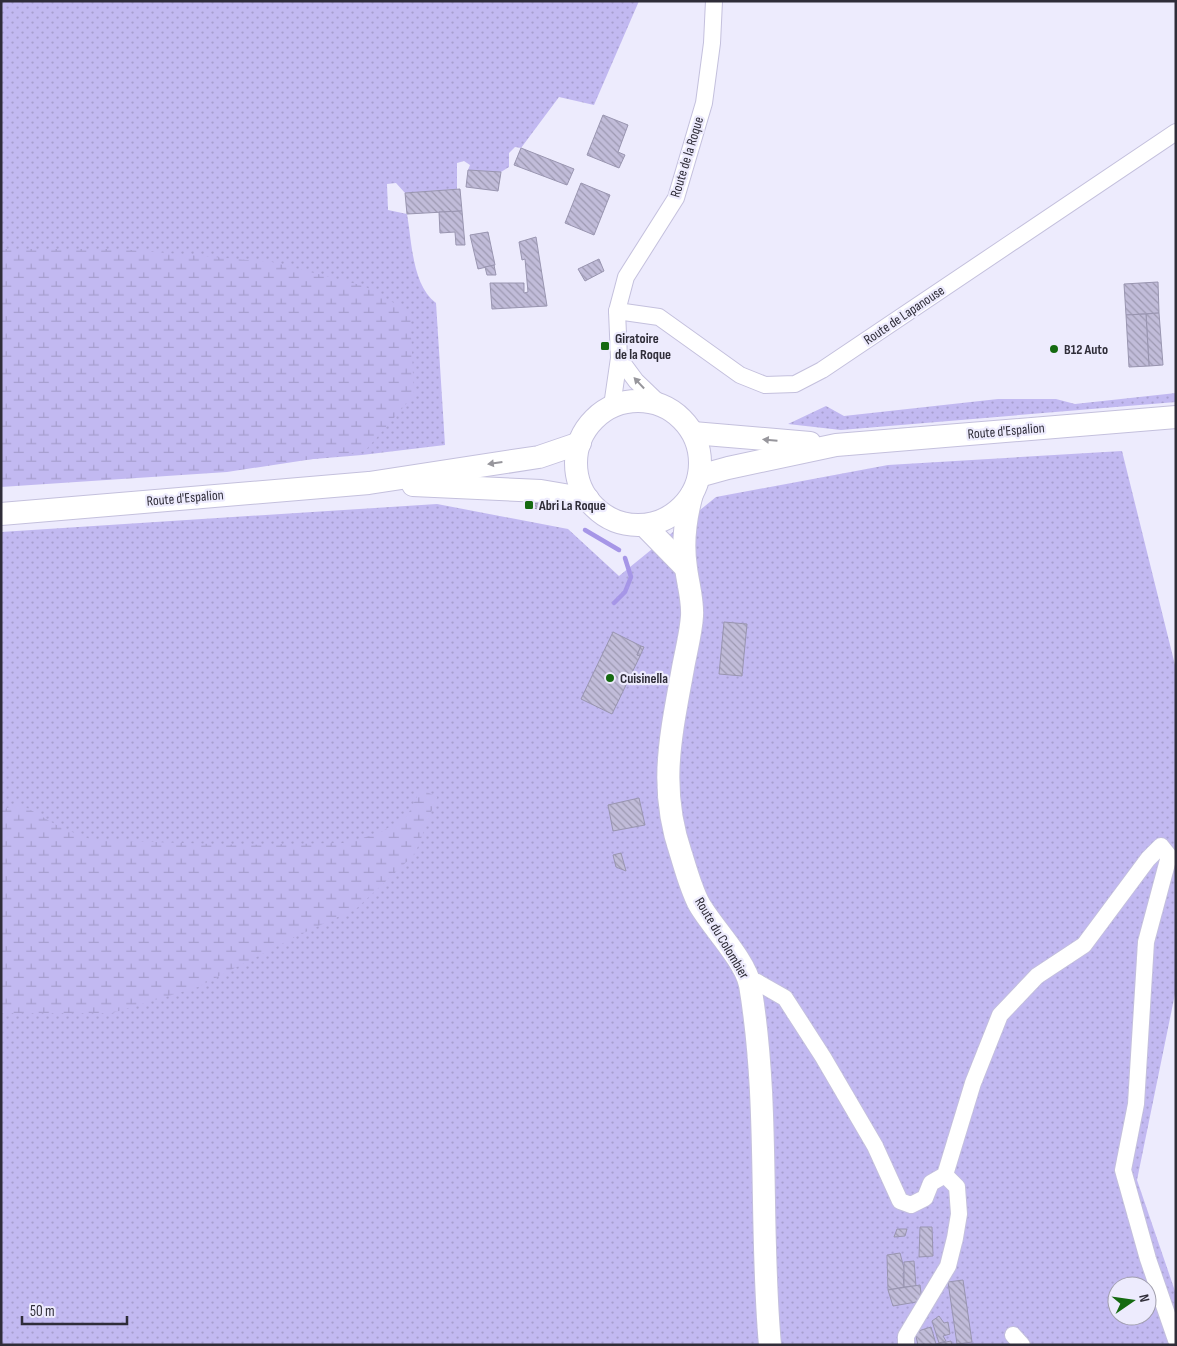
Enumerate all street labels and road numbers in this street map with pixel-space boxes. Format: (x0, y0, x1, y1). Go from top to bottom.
street label: Route de la Roque (667, 115, 707, 199)
street label: Route de Lapanouse (860, 282, 948, 348)
street label: Route d'Espalion (967, 419, 1045, 443)
street label: Route d'Espalion (146, 486, 224, 510)
street label: Route du Colombier (691, 894, 753, 982)

